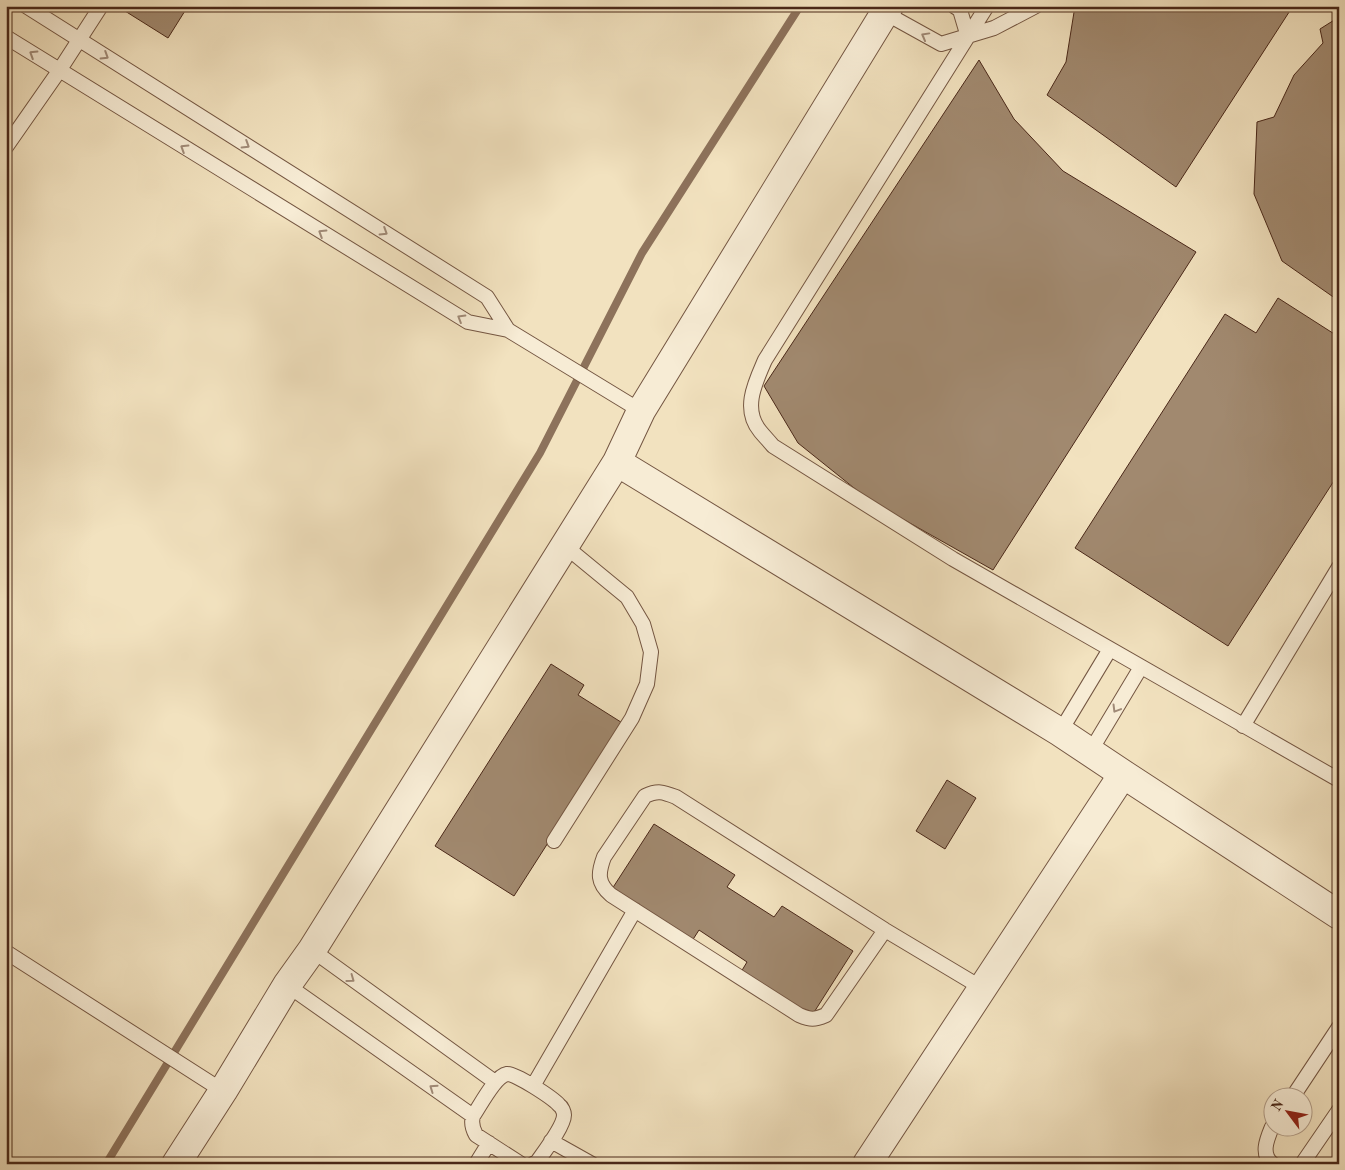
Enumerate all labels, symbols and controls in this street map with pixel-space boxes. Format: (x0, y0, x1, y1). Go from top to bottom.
one-way arrow (922, 32, 931, 42)
one-way arrow (99, 50, 108, 60)
one-way arrow (29, 51, 38, 60)
one-way arrow (241, 139, 250, 149)
one-way arrow (180, 144, 189, 154)
one-way arrow (378, 226, 388, 235)
one-way arrow (319, 229, 328, 239)
one-way arrow (457, 314, 466, 324)
one-way arrow (1113, 703, 1123, 712)
one-way arrow (345, 973, 355, 982)
one-way arrow (429, 1085, 439, 1094)
north arrow (1262, 1088, 1312, 1138)
text: N (1269, 1097, 1287, 1114)

